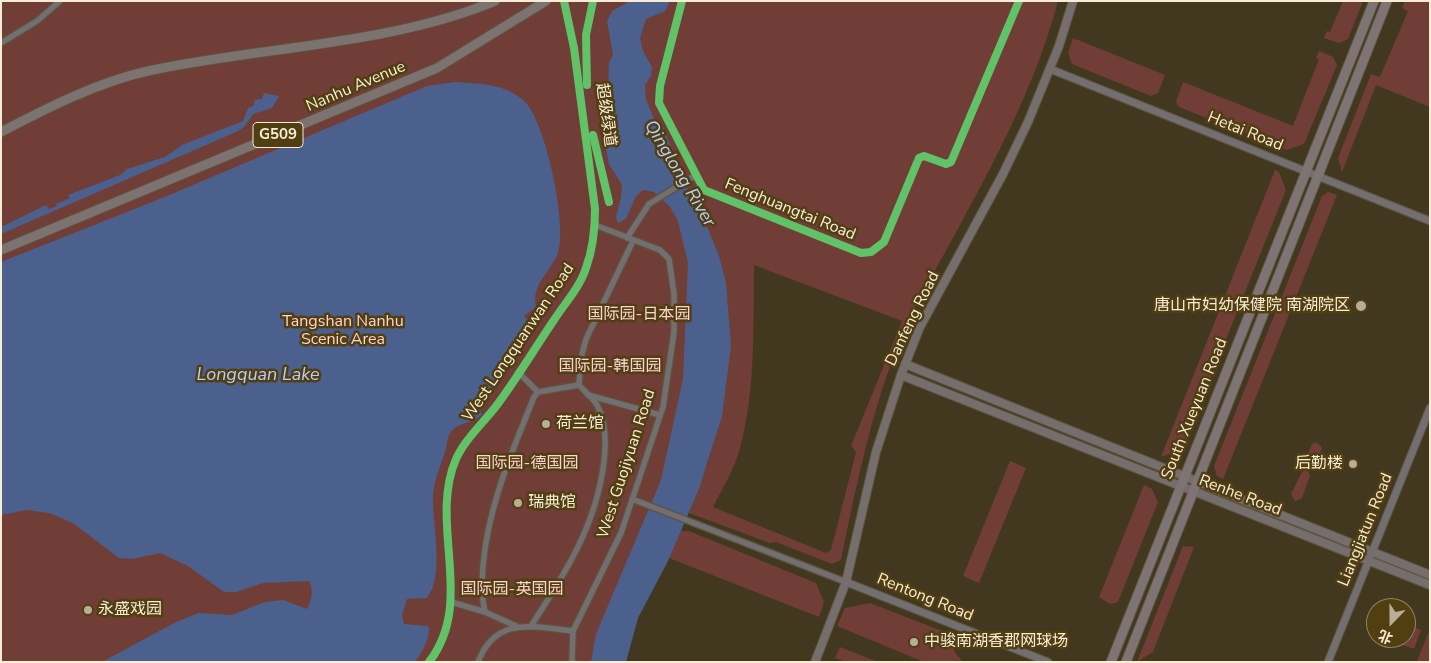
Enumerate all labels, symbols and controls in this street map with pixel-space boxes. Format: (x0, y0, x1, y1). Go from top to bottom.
street label: Nanhu Avenue (303, 57, 409, 117)
street label: 超级绿道 (591, 82, 619, 148)
street label: Hetai Road (1204, 108, 1286, 156)
water label: Qinglong River (639, 117, 719, 231)
road number: G509 (253, 122, 303, 148)
street label: Fenghuangtai Road (722, 175, 858, 245)
street label: West Longquanwan Road (459, 260, 579, 426)
street label: Danfeng Road (882, 269, 944, 369)
place label: 唐山市妇幼保健院 南湖院区 (1154, 296, 1350, 316)
marker: 唐山市妇幼保健院 南湖院区 (1354, 299, 1368, 313)
park label: 国际园-日本园 (588, 305, 690, 325)
park label: Tangshan Nanhu Scenic Area (282, 312, 404, 350)
street label: South Xueyuan Road (1158, 336, 1232, 482)
park label: 国际园-韩国园 (559, 357, 661, 377)
water label: Longquan Lake (196, 365, 320, 387)
street label: West Guojiyuan Road (594, 387, 660, 541)
place label: 荷兰馆 (556, 414, 604, 434)
marker: 荷兰馆 (540, 418, 552, 430)
park label: 国际园-德国园 (476, 454, 578, 474)
place label: 后勤楼 (1295, 454, 1343, 474)
marker: 后勤楼 (1347, 458, 1359, 470)
street label: Renhe Road (1196, 471, 1284, 521)
street label: Liangjiatun Road (1335, 471, 1397, 589)
place label: 瑞典馆 (528, 493, 576, 513)
marker: 瑞典馆 (512, 497, 524, 509)
street label: Rentong Road (874, 570, 976, 626)
park label: 国际园-英国园 (461, 580, 563, 600)
north arrow (1366, 598, 1416, 648)
place label: 永盛戏园 (98, 600, 162, 620)
marker: 永盛戏园 (82, 604, 94, 616)
text: 北 (1376, 625, 1396, 648)
place label: 中骏南湖香郡网球场 (924, 632, 1068, 652)
marker: 中骏南湖香郡网球场 (908, 636, 920, 648)

